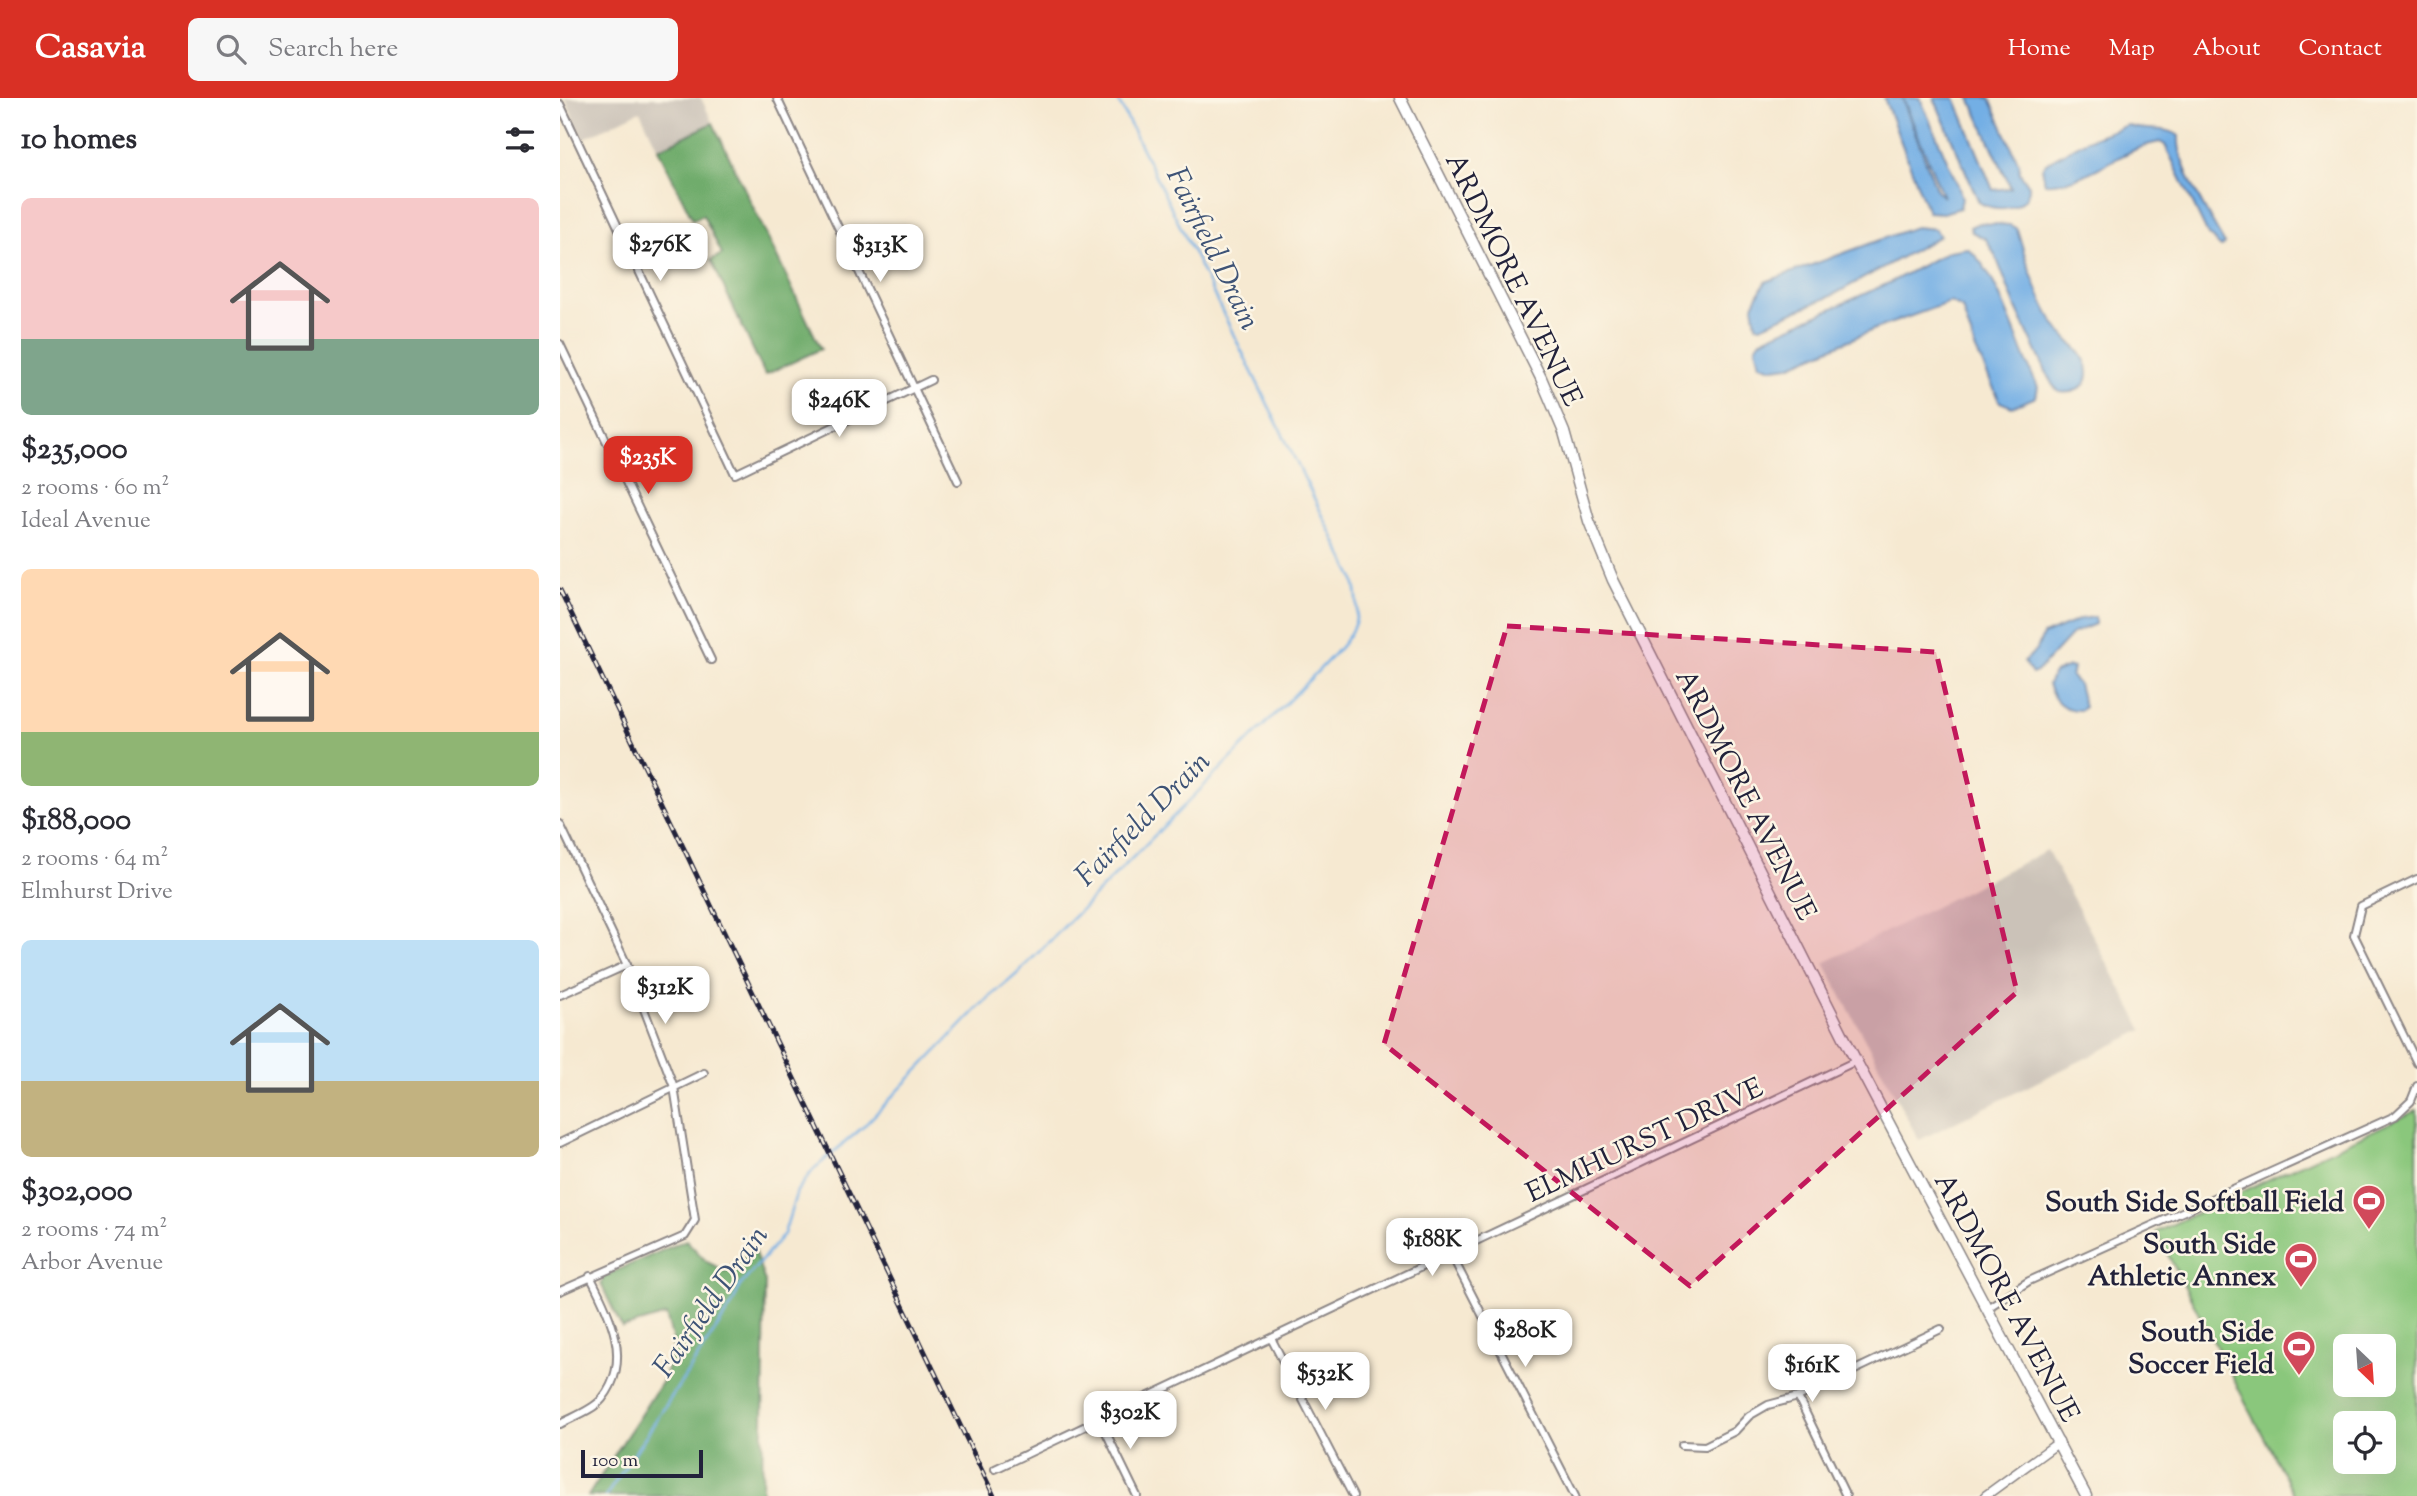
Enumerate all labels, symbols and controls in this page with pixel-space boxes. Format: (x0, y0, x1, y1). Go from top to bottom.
search box (188, 18, 678, 81)
text: Casavia (35, 25, 146, 73)
icon: search (212, 30, 250, 68)
text: Search here (268, 31, 398, 68)
text: Home (2008, 32, 2071, 66)
text: Map (2109, 32, 2155, 66)
text: About (2193, 32, 2260, 66)
text: Contact (2298, 32, 2382, 66)
text: 10 homes (21, 119, 137, 162)
icon: filters (501, 121, 539, 159)
street label: ARDMORE AVENUE (1434, 147, 1591, 414)
water label: Fairfield Drain (1154, 160, 1270, 338)
pin: $276K (611, 223, 709, 283)
pin: $313K (831, 225, 929, 284)
text: $276K (629, 229, 691, 262)
text: $313K (852, 230, 908, 263)
icon: home (217, 243, 343, 369)
pin: $246K (790, 380, 888, 439)
text: $246K (808, 385, 870, 418)
text: $235,000 (21, 429, 128, 472)
pin: $235K (599, 436, 697, 496)
text: $235K (620, 442, 676, 475)
text: 2 rooms · 60 m² (21, 472, 169, 505)
text: Ideal Avenue (21, 505, 151, 538)
icon: home (217, 614, 343, 740)
street label: ARDMORE AVENUE (1664, 663, 1825, 928)
water label: Fairfield Drain (1066, 742, 1222, 898)
text: $188,000 (21, 800, 131, 843)
text: 2 rooms · 64 m² (21, 843, 168, 876)
text: Elmhurst Drive (21, 876, 173, 909)
pin: $312K (616, 967, 714, 1026)
text: $312K (637, 972, 693, 1005)
icon: home (217, 985, 343, 1111)
street label: ELMHURST DRIVE (1520, 1069, 1770, 1214)
street label: ARDMORE AVENUE (1923, 1167, 2088, 1430)
text: $302,000 (21, 1171, 133, 1214)
sports icon: South Side Softball Field (2350, 1182, 2388, 1231)
place label: South Side Softball Field (2045, 1184, 2344, 1224)
text: 2 rooms · 74 m² (21, 1214, 167, 1247)
water label: Fairfield Drain (644, 1217, 781, 1387)
pin: $188K (1383, 1218, 1481, 1278)
text: $188K (1402, 1224, 1462, 1257)
place label: South Side Athletic Annex (2087, 1226, 2277, 1298)
sports icon: South Side Athletic Annex (2282, 1240, 2320, 1289)
text: Arbor Avenue (21, 1247, 163, 1280)
pin: $280K (1476, 1310, 1574, 1369)
place label: South Side Soccer Field (2128, 1314, 2274, 1386)
text: $280K (1493, 1315, 1557, 1348)
sports icon: South Side Soccer Field (2280, 1328, 2318, 1377)
north arrow (2333, 1334, 2396, 1396)
map controls (2333, 1334, 2396, 1474)
pin: $161K (1763, 1344, 1861, 1404)
text: $161K (1784, 1350, 1840, 1383)
pin: $532K (1276, 1352, 1374, 1412)
text: $532K (1297, 1358, 1353, 1391)
pin: $302K (1081, 1392, 1179, 1451)
text: $302K (1100, 1397, 1160, 1430)
button: locate (2333, 1411, 2396, 1474)
scale bar (581, 1447, 704, 1479)
text: 100 m (592, 1448, 638, 1475)

